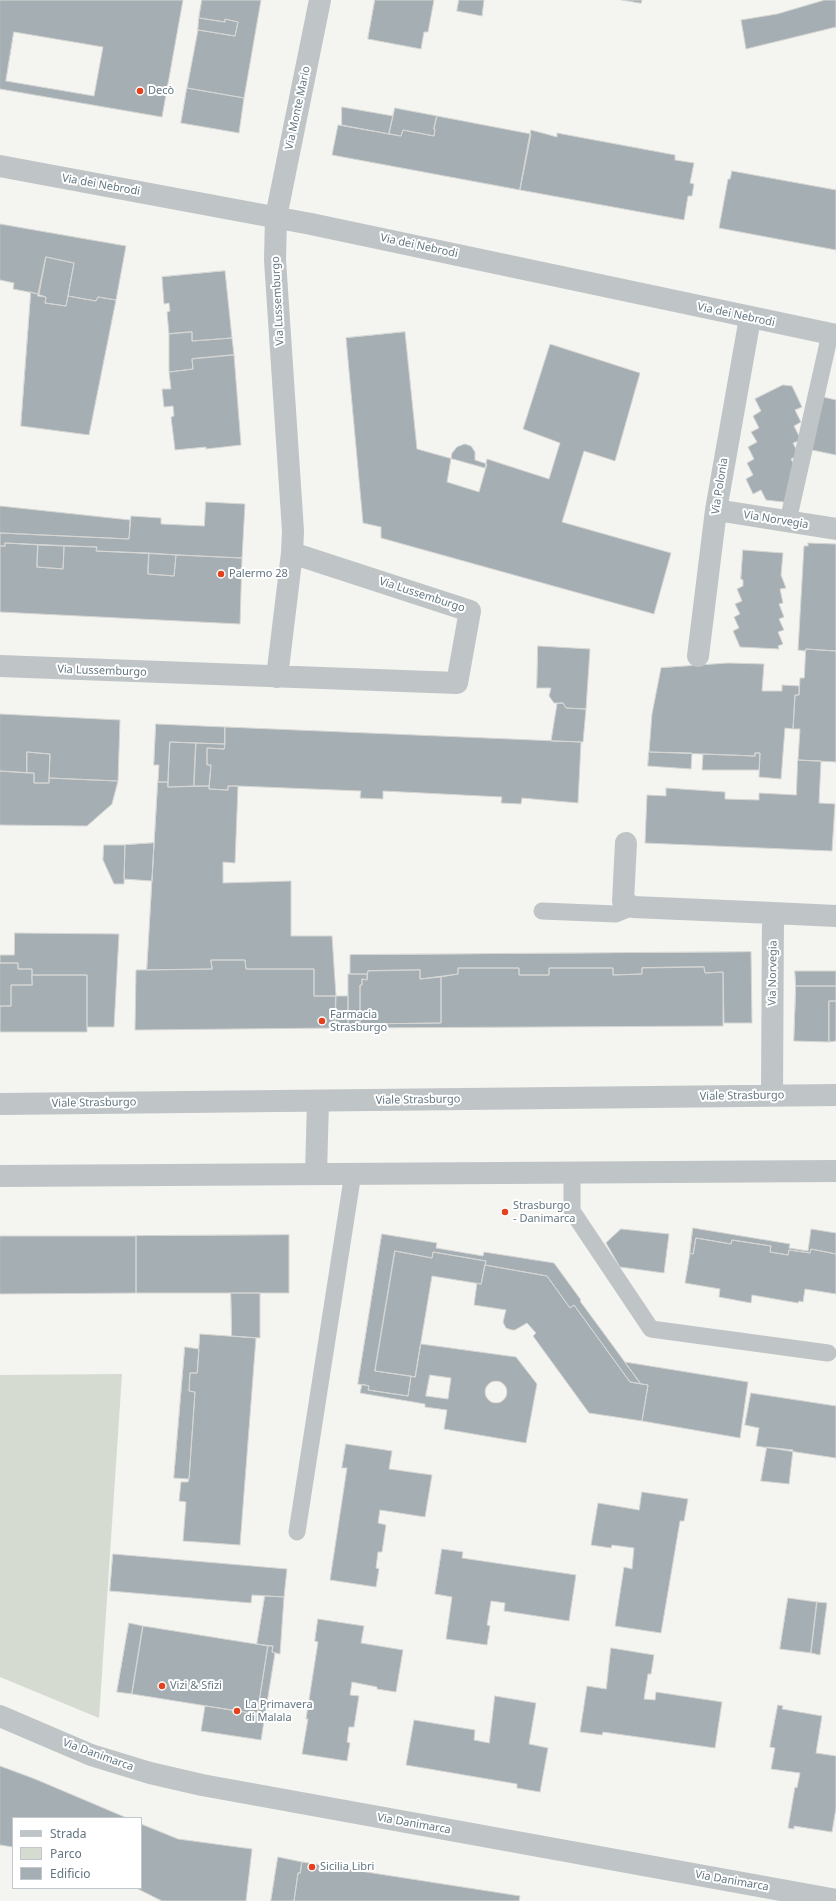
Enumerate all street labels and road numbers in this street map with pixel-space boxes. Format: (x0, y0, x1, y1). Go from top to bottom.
street label: Via Monte Mario (283, 65, 313, 151)
street label: Via dei Nebrodi (61, 172, 141, 198)
street label: Via dei Nebrodi (379, 231, 459, 261)
street label: Via Lussemburgo (269, 256, 287, 346)
street label: Via dei Nebrodi (696, 300, 776, 330)
street label: Via Polonia (709, 457, 731, 515)
street label: Via Norvegia (743, 508, 809, 532)
street label: Via Lussemburgo (377, 575, 467, 615)
street label: Via Lussemburgo (57, 663, 147, 679)
street label: Via Norvegia (766, 940, 780, 1006)
street label: Viale Strasburgo (700, 1089, 784, 1103)
street label: Viale Strasburgo (376, 1093, 460, 1107)
street label: Viale Strasburgo (52, 1096, 136, 1110)
street label: Via Danimarca (61, 1736, 135, 1774)
street label: Via Danimarca (376, 1811, 452, 1837)
street label: Via Danimarca (694, 1868, 770, 1894)

